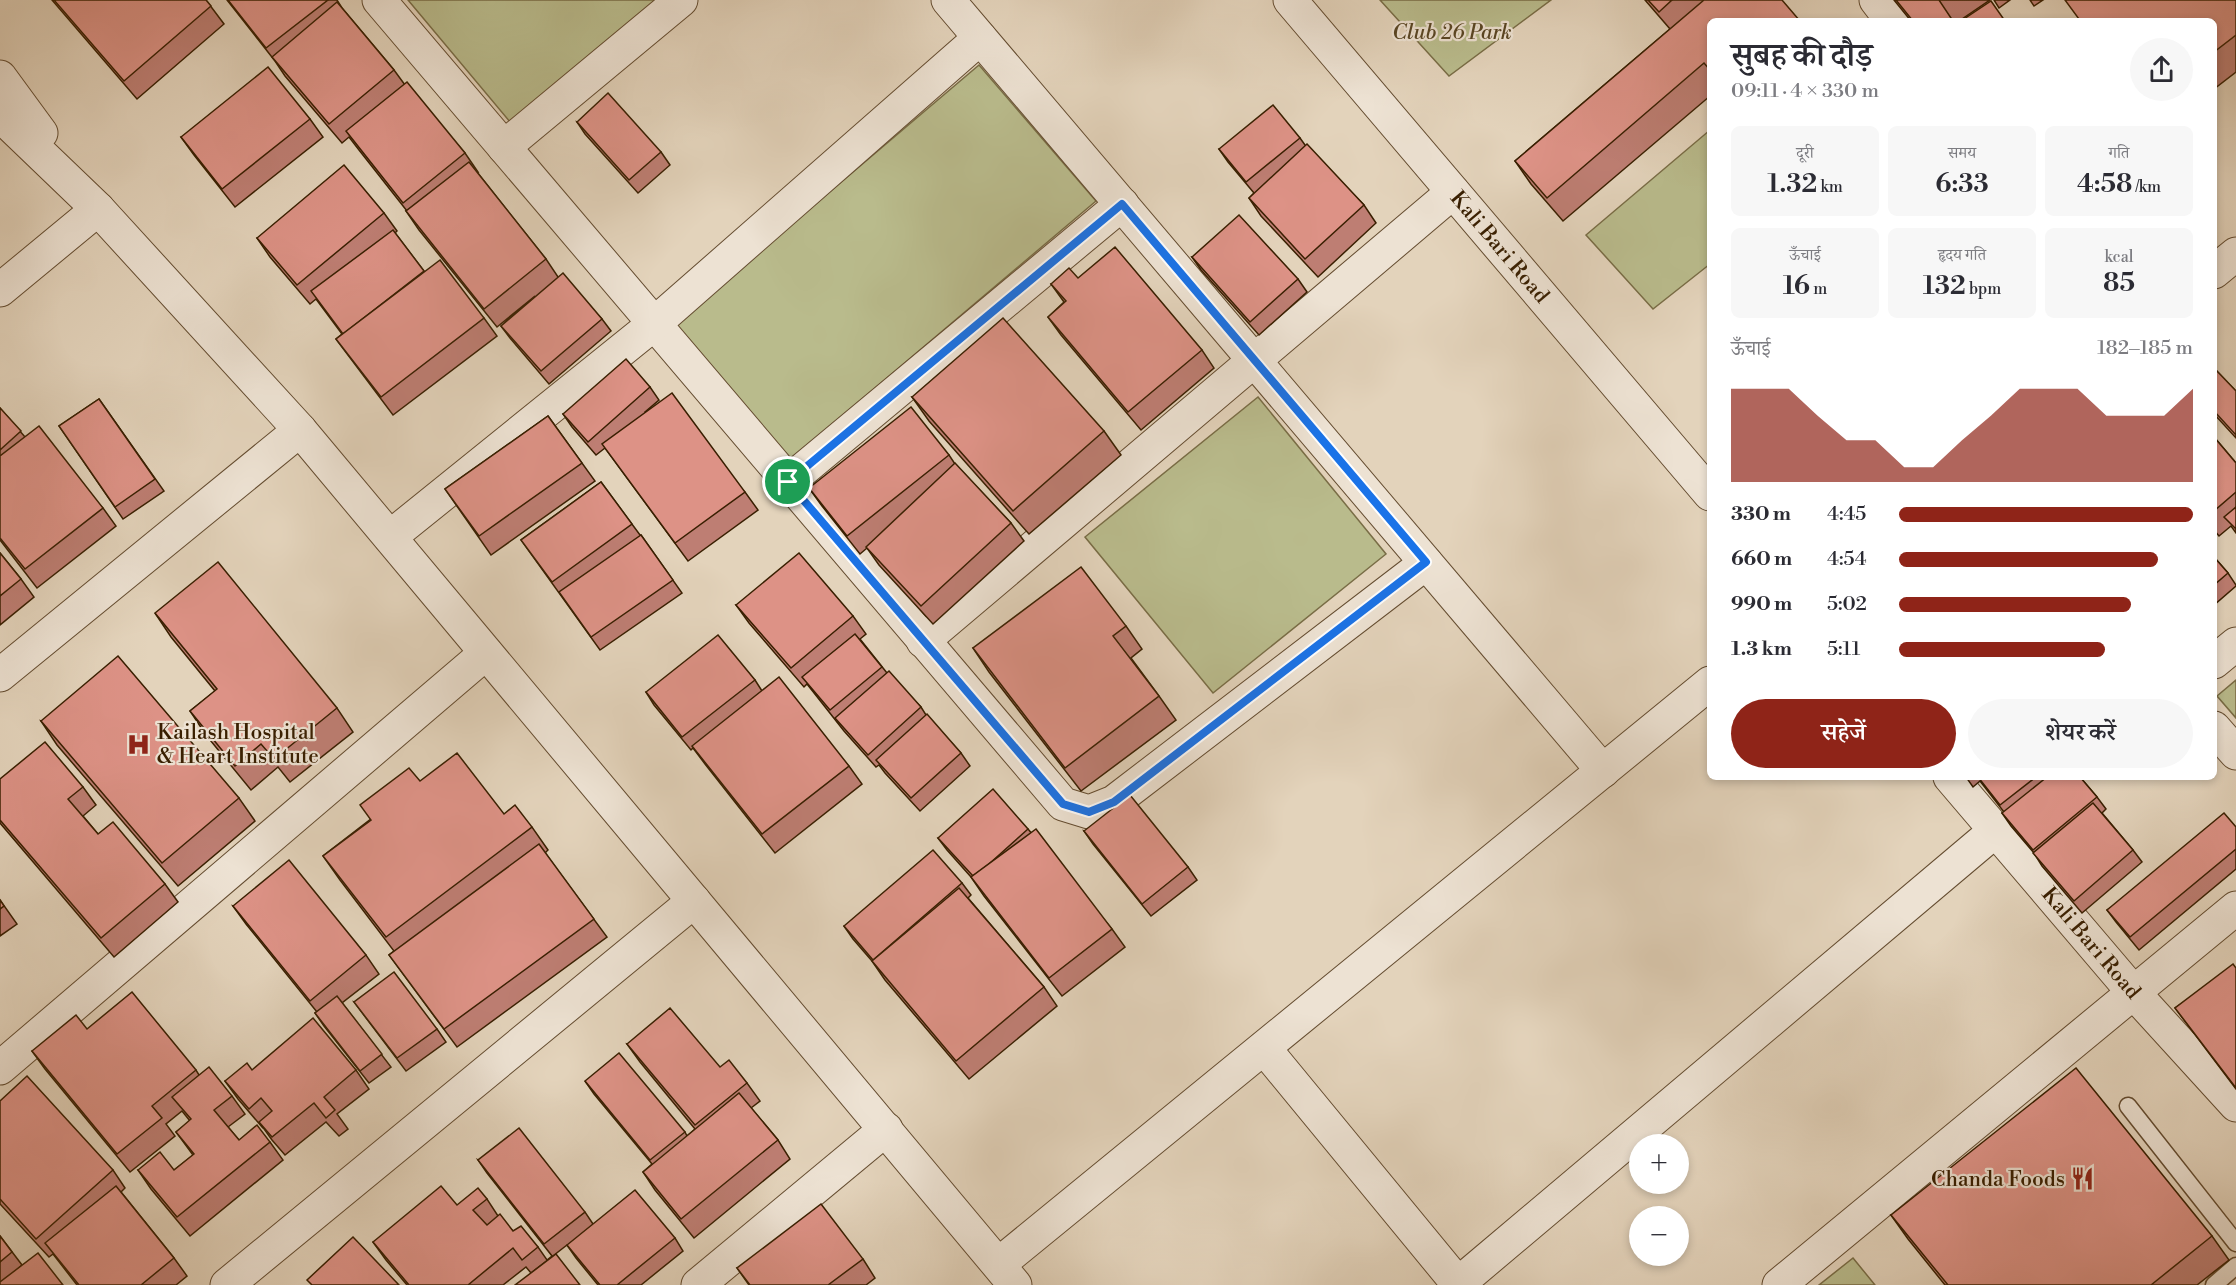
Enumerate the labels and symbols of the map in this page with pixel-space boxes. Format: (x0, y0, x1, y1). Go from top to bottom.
park label: Club 26 Park (1392, 20, 1512, 46)
street label: Kali Bari Road (1444, 186, 1554, 309)
pin (762, 456, 813, 507)
place label: Kailash Hospital & Heart Institute (157, 720, 319, 770)
hospital icon: Kailash Hospital & Heart Institute (126, 731, 152, 757)
street label: Kali Bari Road (2036, 882, 2146, 1005)
restaurant icon: Chanda Foods (2070, 1166, 2096, 1192)
place label: Chanda Foods (1931, 1167, 2065, 1193)

